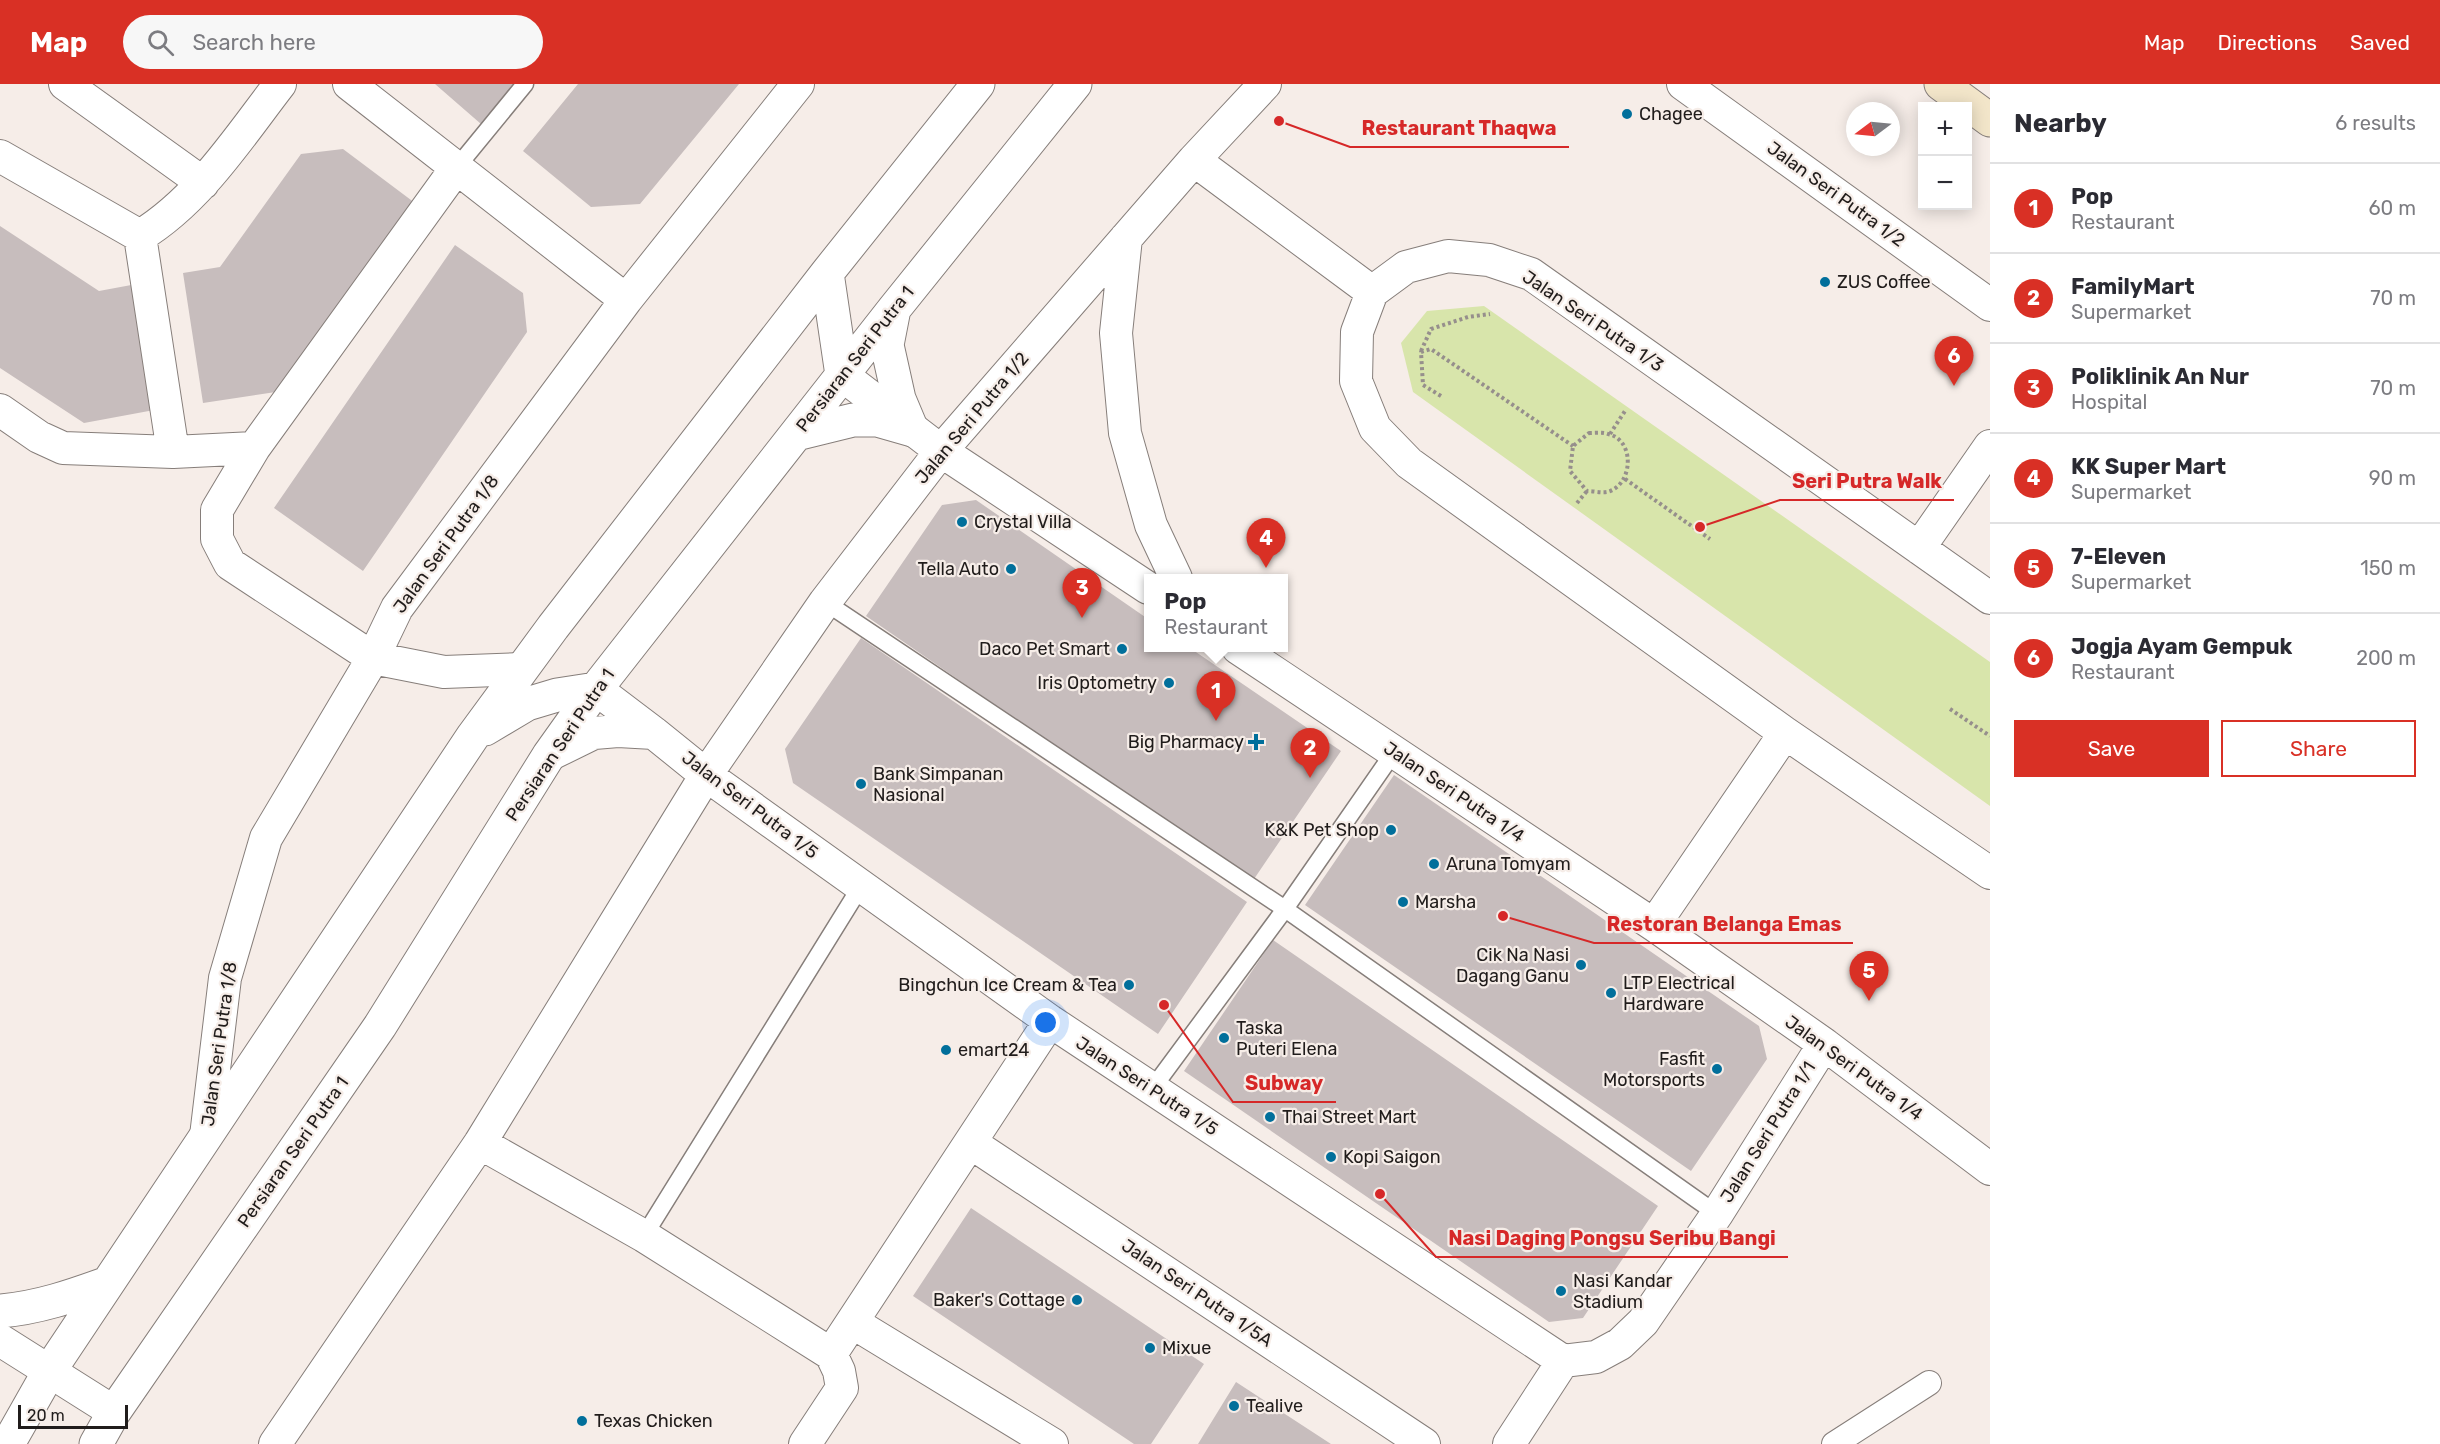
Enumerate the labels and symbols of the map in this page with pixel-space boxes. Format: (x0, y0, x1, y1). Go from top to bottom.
north arrow (1846, 102, 1900, 156)
place label: Chagee (1639, 103, 1703, 125)
marker: Chagee (1620, 107, 1634, 121)
callout: Restaurant Thaqwa (1350, 109, 1569, 147)
text: Restaurant Thaqwa (1361, 116, 1557, 140)
street label: Jalan Seri Putra 1/2 (1763, 137, 1909, 251)
street label: Jalan Seri Putra 1/3 (1518, 266, 1668, 376)
place label: ZUS Coffee (1837, 271, 1931, 293)
marker: ZUS Coffee (1818, 275, 1832, 289)
street label: Persiaran Seri Putra 1 (791, 282, 919, 436)
pin: 6 (1934, 336, 1974, 386)
street label: Jalan Seri Putra 1/2 (911, 348, 1033, 488)
callout: Seri Putra Walk (1780, 462, 1954, 500)
text: Seri Putra Walk (1792, 469, 1942, 493)
street label: Jalan Seri Putra 1/8 (388, 470, 504, 618)
place label: Crystal Villa (974, 511, 1072, 533)
marker: Crystal Villa (955, 515, 969, 529)
pin: 4 (1246, 518, 1286, 568)
place label: Tella Auto (917, 558, 999, 580)
marker: Tella Auto (1004, 562, 1018, 576)
pin: 3 (1062, 568, 1102, 618)
place label: Daco Pet Smart (979, 638, 1110, 660)
marker: Daco Pet Smart (1115, 642, 1129, 656)
street label: Persiaran Seri Putra 1 (501, 665, 619, 825)
place label: Iris Optometry (1037, 672, 1157, 694)
pin: 1 (1196, 672, 1236, 721)
marker: Iris Optometry (1162, 676, 1176, 690)
pin: 2 (1290, 728, 1330, 778)
place label: Big Pharmacy (1128, 731, 1244, 753)
marker: Big Pharmacy (1249, 735, 1263, 749)
street label: Jalan Seri Putra 1/4 (1380, 737, 1528, 847)
street label: Jalan Seri Putra 1/5 (677, 746, 823, 864)
place label: Bank Simpanan Nasional (873, 763, 1003, 806)
marker: Bank Simpanan Nasional (854, 777, 868, 791)
place label: K&K Pet Shop (1265, 819, 1379, 841)
marker: K&K Pet Shop (1384, 823, 1398, 837)
place label: Aruna Tomyam (1446, 853, 1571, 875)
marker: Aruna Tomyam (1427, 857, 1441, 871)
place label: Marsha (1415, 891, 1476, 913)
marker: Marsha (1396, 895, 1410, 909)
callout: Restoran Belanga Emas (1594, 905, 1853, 943)
text: Restoran Belanga Emas (1606, 912, 1842, 936)
place label: Cik Na Nasi Dagang Ganu (1456, 944, 1569, 987)
pin: 5 (1850, 952, 1888, 1001)
marker: Cik Na Nasi Dagang Ganu (1574, 958, 1588, 972)
street label: Jalan Seri Putra 1/8 (197, 960, 241, 1128)
place label: LTP Electrical Hardware (1623, 972, 1735, 1015)
place label: Bingchun Ice Cream & Tea (898, 974, 1117, 996)
marker: Bingchun Ice Cream & Tea (1122, 978, 1136, 992)
marker: LTP Electrical Hardware (1604, 986, 1618, 1000)
your location (1031, 1008, 1060, 1037)
street label: Jalan Seri Putra 1/4 (1781, 1011, 1927, 1125)
place label: Taska Puteri Elena (1236, 1017, 1337, 1060)
marker: Taska Puteri Elena (1217, 1031, 1231, 1045)
street label: Jalan Seri Putra 1/5 (1072, 1032, 1222, 1140)
place label: emart24 (958, 1039, 1029, 1061)
marker: emart24 (939, 1043, 953, 1057)
place label: Fasfit Motorsports (1603, 1048, 1705, 1091)
street label: Jalan Seri Putra 1/1 (1716, 1057, 1820, 1207)
marker: Fasfit Motorsports (1710, 1062, 1724, 1076)
callout: Subway (1233, 1064, 1336, 1102)
text: Subway (1245, 1071, 1323, 1095)
street label: Persiaran Seri Putra 1 (233, 1072, 353, 1232)
place label: Thai Street Mart (1282, 1106, 1416, 1128)
marker: Thai Street Mart (1263, 1110, 1277, 1124)
place label: Kopi Saigon (1343, 1146, 1441, 1168)
marker: Kopi Saigon (1324, 1150, 1338, 1164)
callout: Nasi Daging Pongsu Seribu Bangi (1436, 1219, 1788, 1257)
text: Nasi Daging Pongsu Seribu Bangi (1448, 1226, 1776, 1250)
street label: Jalan Seri Putra 1/5A (1117, 1234, 1277, 1352)
place label: Nasi Kandar Stadium (1573, 1270, 1673, 1313)
marker: Nasi Kandar Stadium (1554, 1284, 1568, 1298)
place label: Baker's Cottage (933, 1289, 1065, 1311)
marker: Baker's Cottage (1070, 1293, 1084, 1307)
place label: Mixue (1162, 1337, 1211, 1359)
marker: Mixue (1143, 1341, 1157, 1355)
place label: Tealive (1246, 1395, 1303, 1417)
marker: Tealive (1227, 1399, 1241, 1413)
scale bar (18, 1402, 128, 1430)
place label: Texas Chicken (594, 1410, 713, 1432)
marker: Texas Chicken (575, 1414, 589, 1428)

